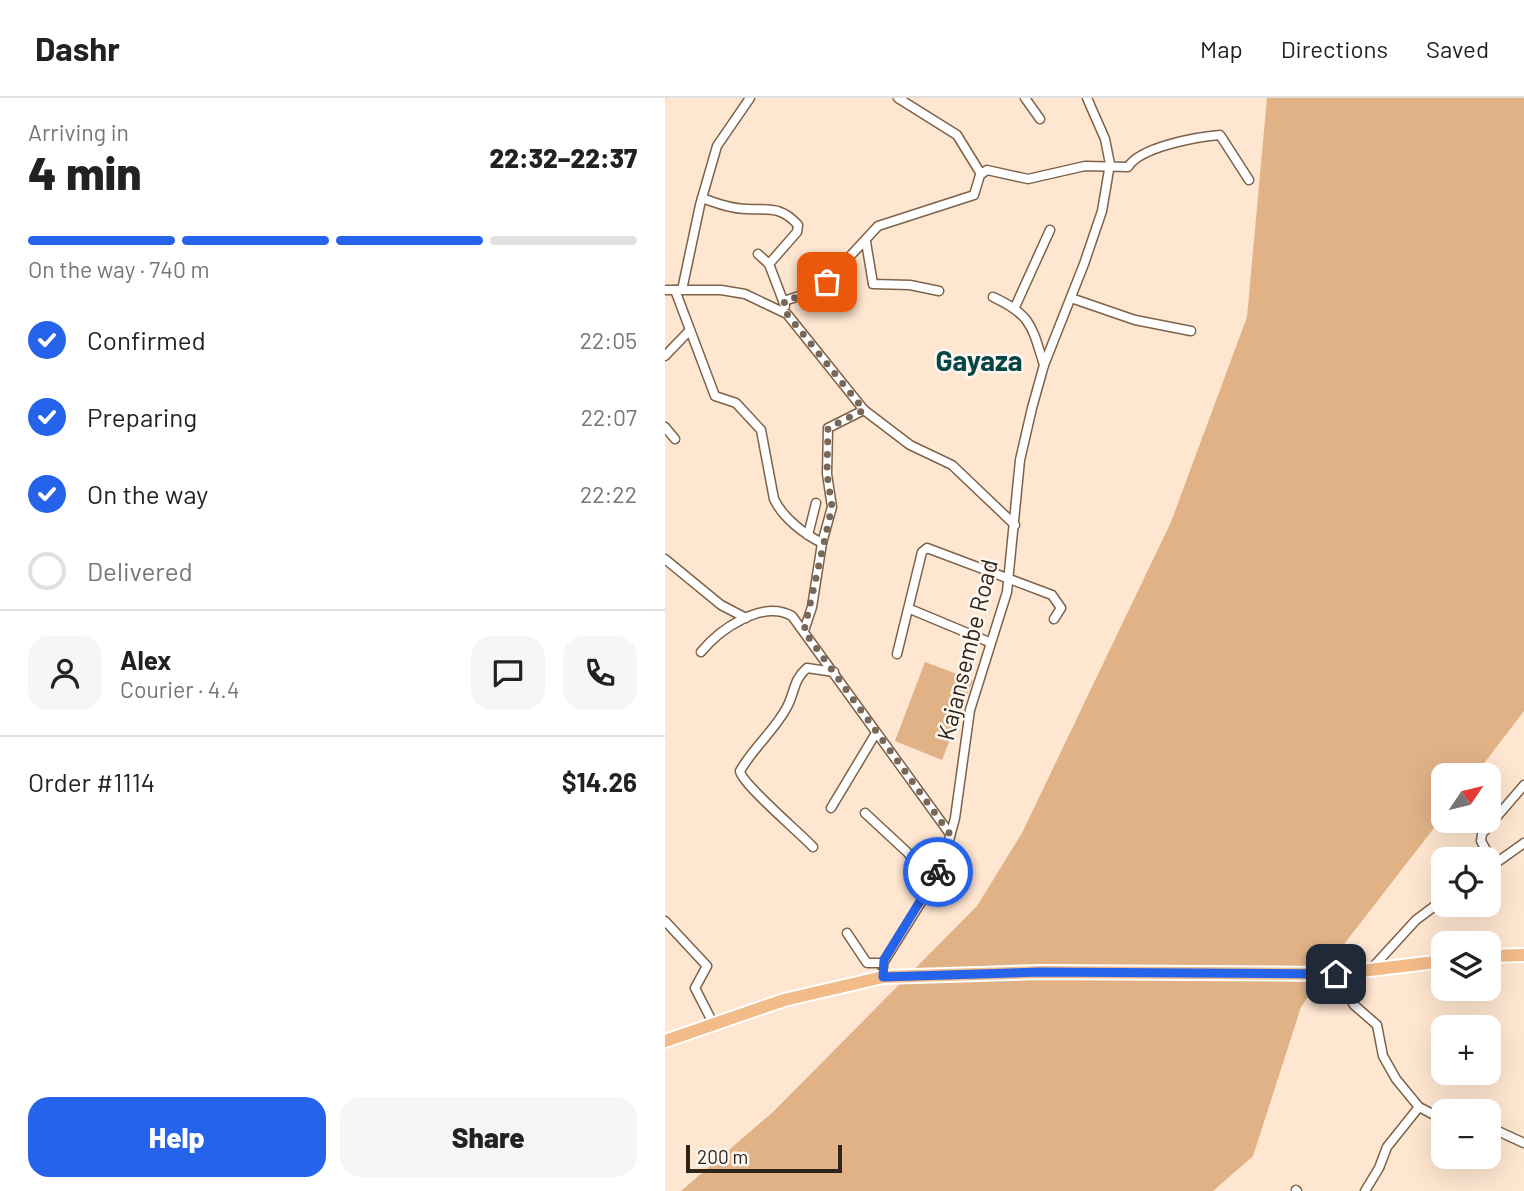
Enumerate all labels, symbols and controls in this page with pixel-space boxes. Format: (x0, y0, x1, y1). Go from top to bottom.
text: Dashr (35, 28, 120, 68)
text: Map (1200, 34, 1243, 63)
text: Directions (1281, 34, 1388, 63)
text: Saved (1426, 34, 1489, 63)
text: Arriving in (28, 118, 129, 146)
text: 22:32–22:37 (490, 142, 637, 173)
text: 4 min (28, 144, 142, 199)
pin (797, 252, 857, 312)
text: On the way · 740 m (28, 255, 210, 283)
icon: bag (808, 263, 846, 301)
icon: check (28, 321, 66, 359)
text: Confirmed (87, 324, 206, 355)
text: 22:05 (580, 326, 637, 354)
district label: Gayaza (935, 343, 1023, 377)
icon: check (28, 398, 66, 436)
text: Preparing (87, 401, 197, 432)
text: 22:07 (581, 403, 637, 431)
icon: check (28, 475, 66, 513)
text: On the way (87, 478, 208, 509)
text: 22:22 (580, 480, 637, 508)
text: Delivered (87, 555, 193, 586)
street label: Kajansembe Road (930, 556, 1003, 743)
button: person (28, 636, 102, 710)
button: chat (471, 636, 545, 710)
button: phone (563, 636, 637, 710)
text: Alex (120, 644, 171, 675)
text: Courier · 4.4 (120, 675, 239, 703)
north arrow (1431, 763, 1501, 833)
map controls (1431, 763, 1501, 1169)
text: Order #1114 (28, 766, 155, 797)
text: $14.26 (562, 766, 637, 797)
courier (903, 837, 973, 907)
button: locate (1431, 847, 1501, 917)
icon: bike (919, 853, 957, 891)
button: layers (1431, 931, 1501, 1001)
pin (1306, 944, 1366, 1004)
icon: home (1317, 955, 1355, 993)
button: + (1431, 1015, 1501, 1085)
button: Help (28, 1097, 326, 1177)
button: Share (340, 1097, 637, 1177)
button: − (1431, 1099, 1501, 1169)
scale bar (686, 1142, 842, 1174)
text: 200 m (697, 1145, 748, 1168)

